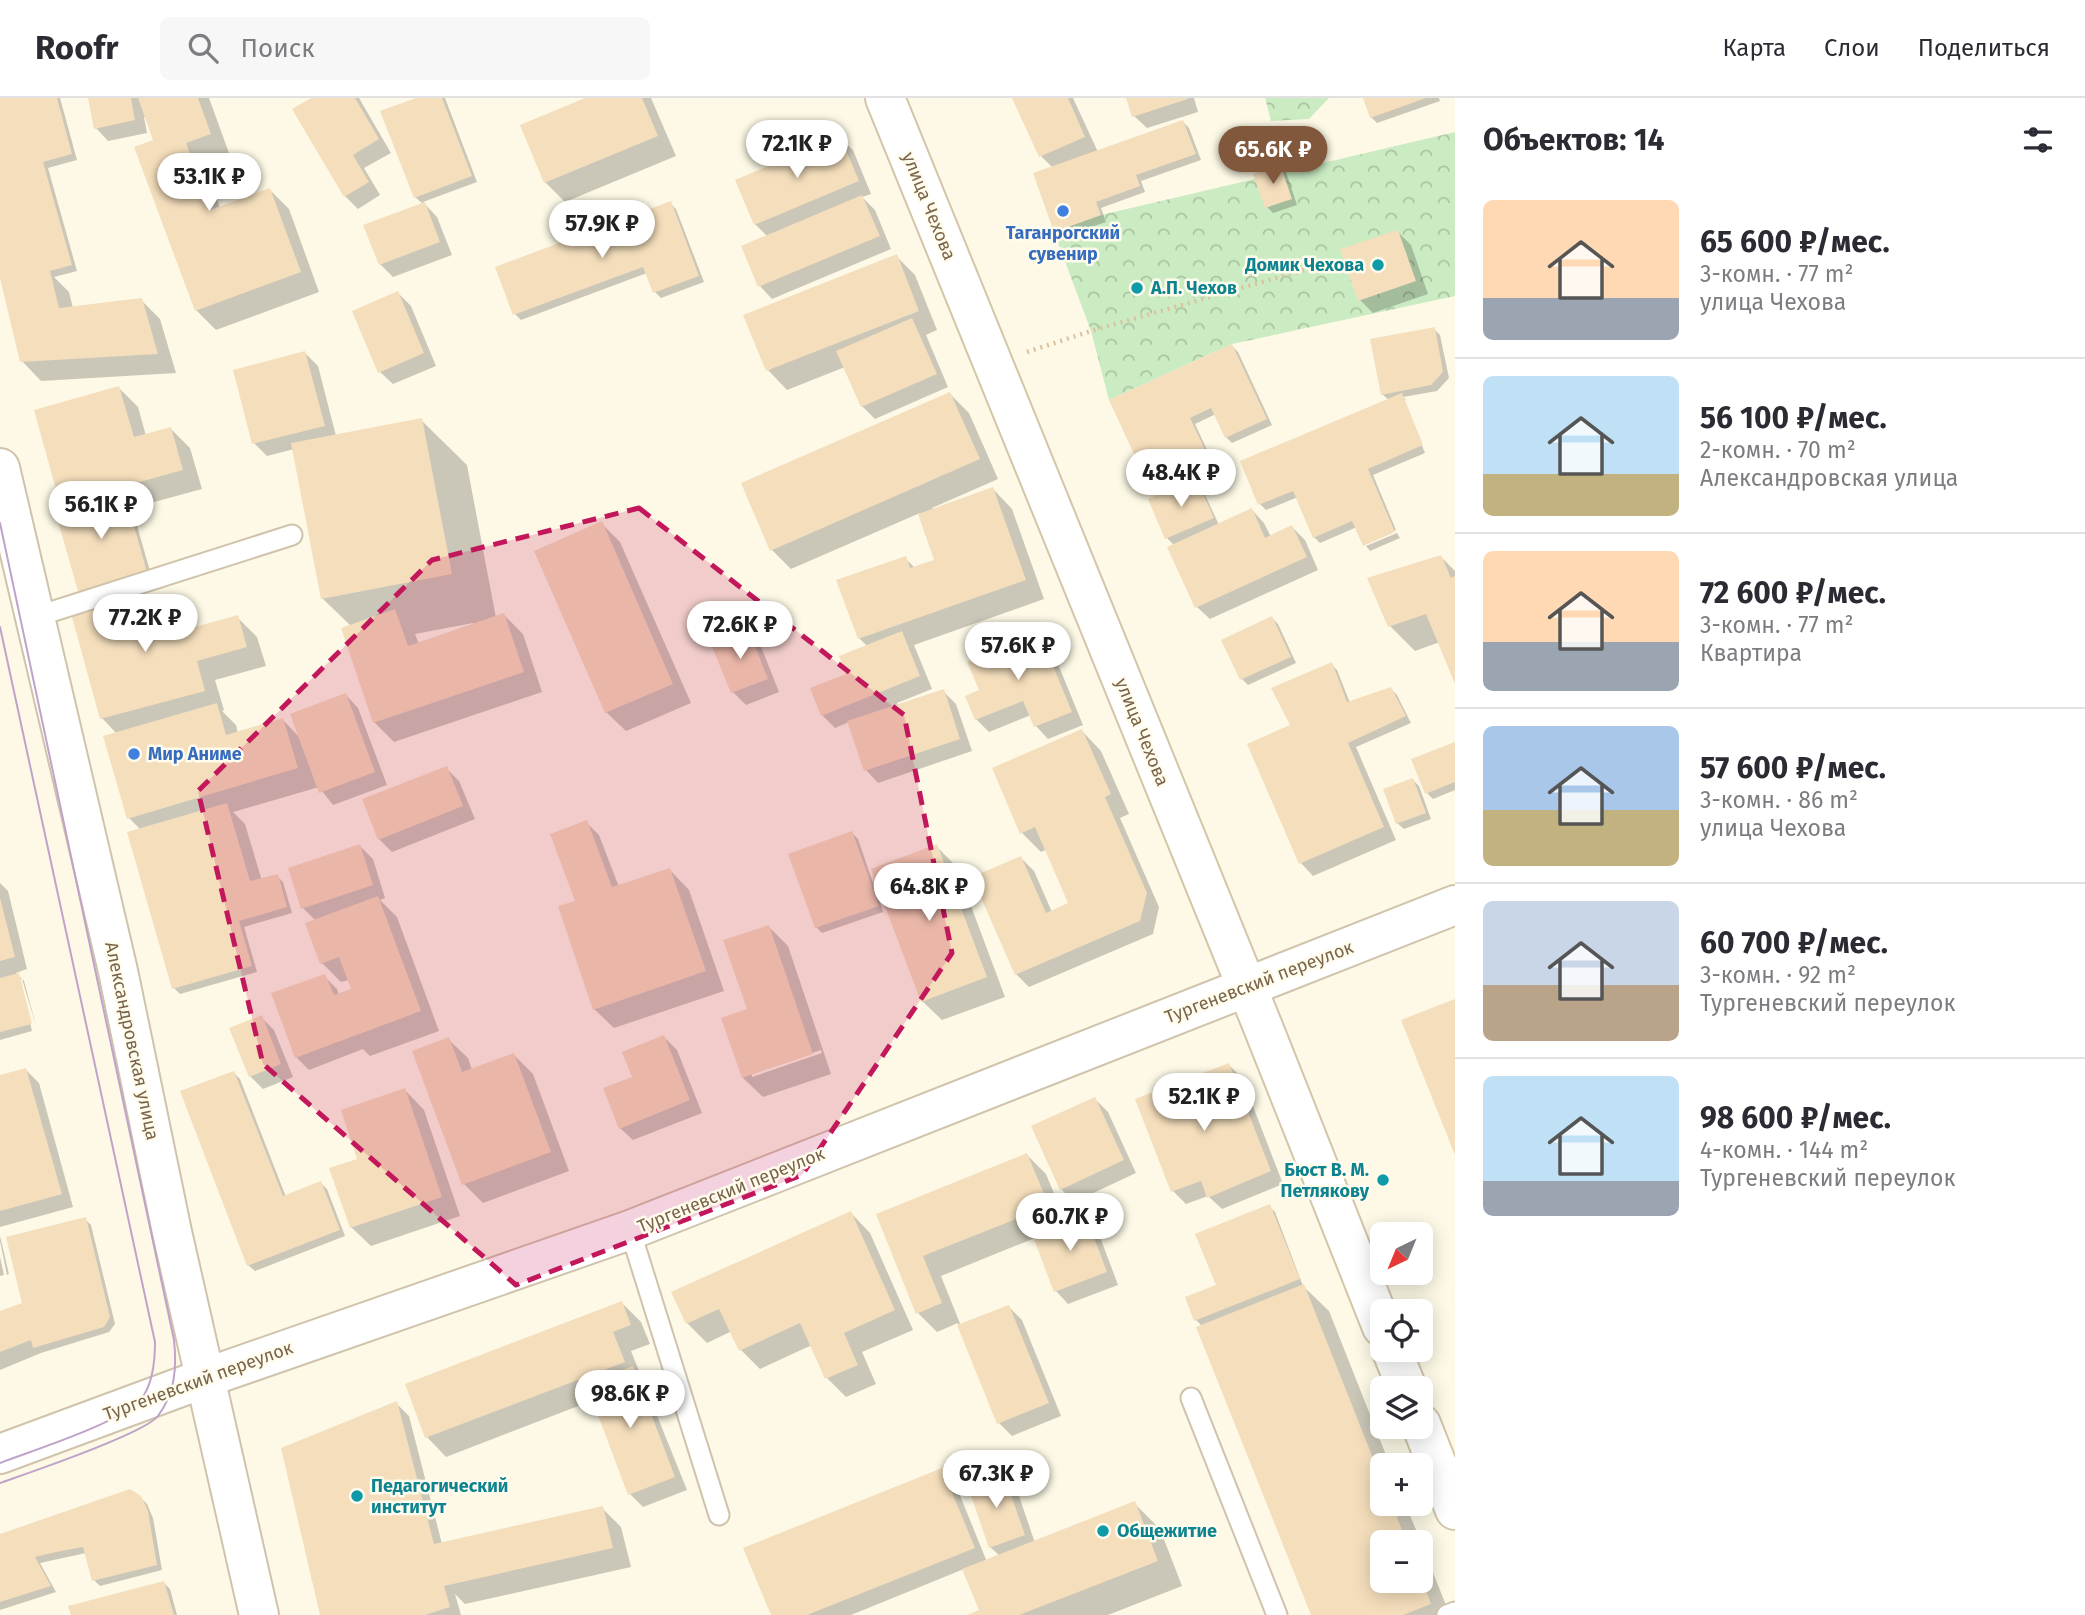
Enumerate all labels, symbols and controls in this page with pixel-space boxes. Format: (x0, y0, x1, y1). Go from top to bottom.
search box (160, 17, 650, 80)
text: Roofr (35, 28, 118, 68)
icon: search (184, 29, 222, 67)
text: Поиск (240, 33, 315, 64)
text: Карта (1722, 34, 1786, 62)
text: Слои (1824, 34, 1880, 62)
text: Поделиться (1918, 34, 2050, 62)
pin: 72.1K ₽ (732, 120, 862, 180)
icon: filters (2019, 121, 2057, 159)
text: Объектов: 14 (1483, 122, 1665, 158)
pin: 65.6K ₽ (1208, 126, 1338, 186)
text: 72.1K ₽ (762, 129, 832, 157)
text: 65.6K ₽ (1234, 135, 1312, 163)
street label: улица Чехова (897, 149, 961, 263)
pin: 53.1K ₽ (144, 153, 274, 213)
text: 53.1K ₽ (173, 162, 245, 190)
pin: 57.9K ₽ (537, 200, 667, 260)
marker: Таганрогский сувенир (1055, 203, 1071, 219)
text: 57.9K ₽ (565, 209, 639, 237)
place label: Таганрогский сувенир (1006, 222, 1120, 265)
text: 65 600 ₽/мес. (1700, 224, 1890, 260)
icon: home (1539, 228, 1623, 312)
place label: Домик Чехова (1244, 254, 1364, 276)
marker: Домик Чехова (1370, 257, 1386, 273)
text: 3-комн. · 77 m² (1700, 260, 1854, 288)
place label: А.П. Чехов (1150, 277, 1237, 299)
marker: А.П. Чехов (1129, 280, 1145, 296)
text: улица Чехова (1700, 288, 1846, 316)
text: 56 100 ₽/мес. (1700, 400, 1887, 436)
icon: home (1539, 404, 1623, 488)
text: 2-комн. · 70 m² (1700, 436, 1856, 464)
pin: 48.4K ₽ (1116, 450, 1246, 509)
text: 48.4K ₽ (1142, 458, 1220, 486)
text: Александровская улица (1700, 464, 1958, 492)
pin: 56.1K ₽ (36, 482, 166, 541)
text: 56.1K ₽ (65, 490, 137, 518)
text: 72 600 ₽/мес. (1700, 575, 1886, 611)
icon: home (1539, 579, 1623, 663)
pin: 77.2K ₽ (80, 594, 210, 654)
pin: 72.6K ₽ (675, 602, 805, 661)
text: 77.2K ₽ (109, 603, 181, 631)
text: 72.6K ₽ (703, 610, 777, 638)
text: 3-комн. · 77 m² (1700, 611, 1854, 639)
pin: 57.6K ₽ (953, 622, 1083, 682)
text: 57.6K ₽ (981, 631, 1055, 659)
text: Квартира (1700, 639, 1802, 667)
street label: улица Чехова (1110, 675, 1174, 789)
place label: Мир Аниме (148, 743, 242, 765)
marker: Мир Аниме (126, 746, 142, 762)
text: 57 600 ₽/мес. (1700, 750, 1886, 786)
icon: home (1539, 754, 1623, 838)
text: 3-комн. · 86 m² (1700, 786, 1858, 814)
text: улица Чехова (1700, 814, 1846, 842)
pin: 64.8K ₽ (864, 864, 994, 923)
text: 64.8K ₽ (890, 872, 968, 900)
text: 60 700 ₽/мес. (1700, 925, 1888, 961)
icon: home (1539, 929, 1623, 1013)
street label: Тургеневский переулок (1162, 936, 1357, 1028)
street label: Александровская улица (100, 940, 164, 1142)
text: 3-комн. · 92 m² (1700, 961, 1856, 989)
text: Тургеневский переулок (1700, 989, 1955, 1017)
pin: 52.1K ₽ (1139, 1074, 1269, 1133)
text: 52.1K ₽ (1168, 1082, 1240, 1110)
text: 98 600 ₽/мес. (1700, 1100, 1891, 1136)
icon: home (1539, 1104, 1623, 1188)
text: 4-комн. · 144 m² (1700, 1136, 1868, 1164)
street label: Тургеневский переулок (634, 1142, 828, 1238)
place label: Бюст В. М. Петлякову (1281, 1159, 1370, 1202)
text: Тургеневский переулок (1700, 1164, 1955, 1192)
marker: Бюст В. М. Петлякову (1375, 1172, 1391, 1188)
pin: 60.7K ₽ (1005, 1194, 1135, 1253)
text: 60.7K ₽ (1032, 1202, 1108, 1230)
north arrow (1370, 1222, 1433, 1284)
map controls (1370, 1222, 1433, 1593)
button: locate (1370, 1299, 1433, 1362)
street label: Тургеневский переулок (100, 1336, 296, 1426)
pin: 98.6K ₽ (565, 1370, 695, 1430)
button: layers (1370, 1376, 1433, 1439)
text: 98.6K ₽ (591, 1379, 669, 1407)
pin: 67.3K ₽ (931, 1450, 1061, 1510)
button: + (1370, 1453, 1433, 1516)
text: 67.3K ₽ (959, 1459, 1033, 1487)
place label: Педагогический институт (371, 1475, 508, 1518)
marker: Педагогический институт (349, 1488, 365, 1504)
place label: Общежитие (1117, 1520, 1217, 1542)
marker: Общежитие (1095, 1523, 1111, 1539)
button: − (1370, 1530, 1433, 1593)

